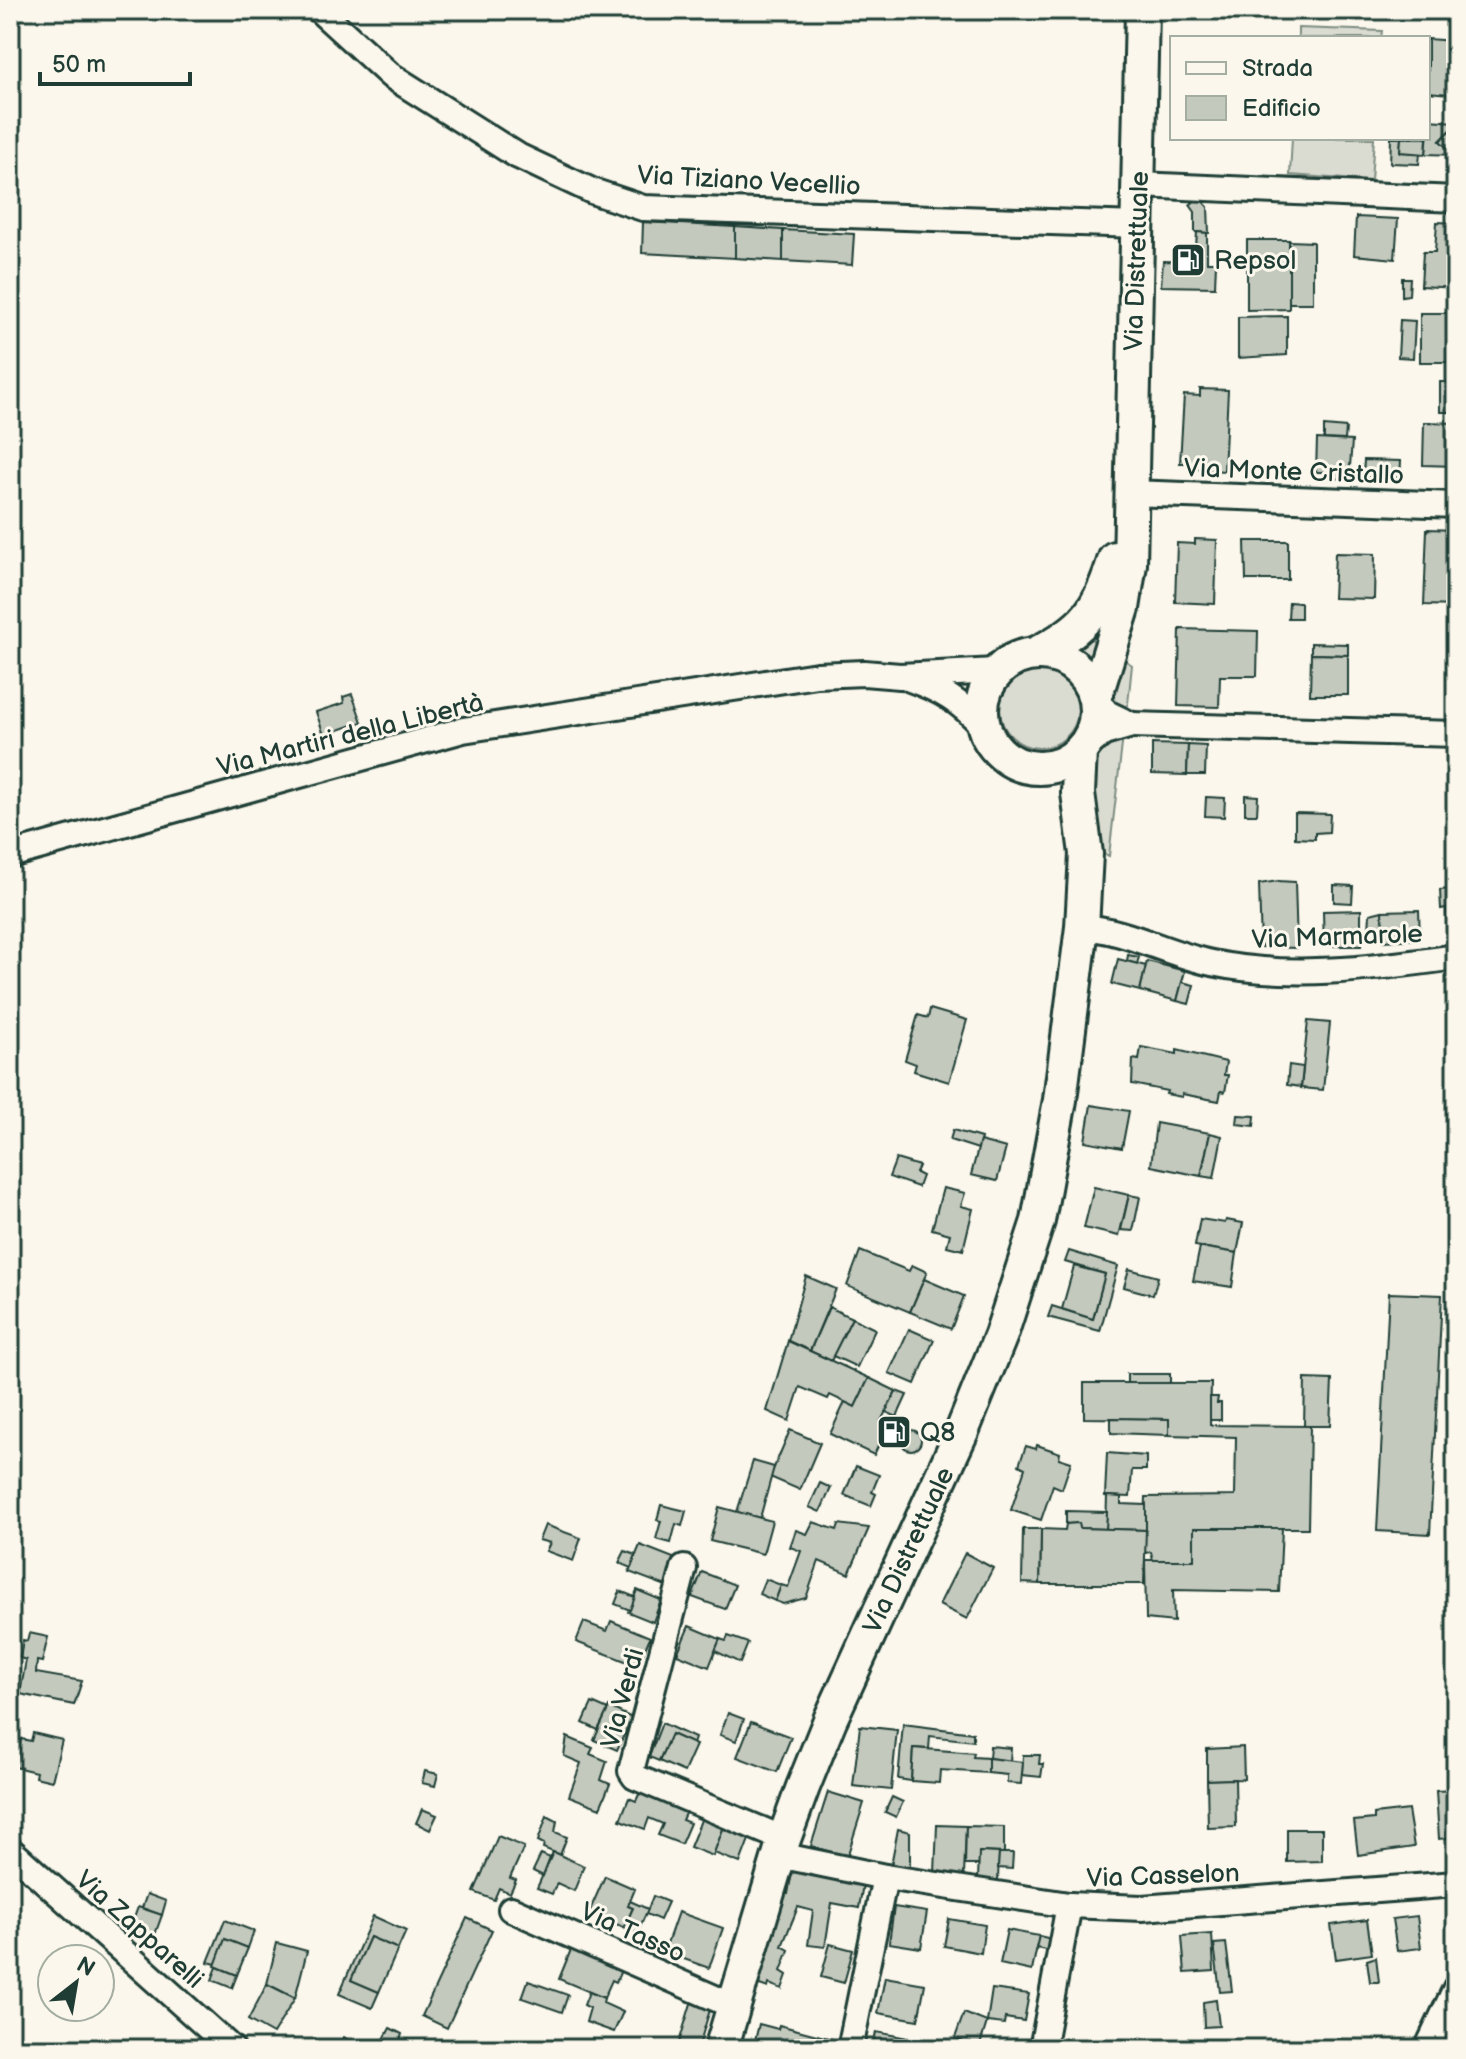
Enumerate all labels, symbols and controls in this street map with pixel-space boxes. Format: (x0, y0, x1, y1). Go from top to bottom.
scale bar (40, 36, 190, 86)
legend (1170, 36, 1430, 140)
text: 50 m (52, 50, 106, 79)
text: Strada (1242, 54, 1313, 83)
text: Edificio (1242, 94, 1321, 123)
street label: Via Tiziano Vecellio (636, 160, 862, 203)
street label: Via Distrettuale (1119, 170, 1156, 352)
fuel station icon: Repsol (1169, 241, 1207, 279)
place label: Repsol (1214, 246, 1296, 277)
street label: Via Monte Cristallo (1183, 453, 1405, 492)
street label: Via Martiri della Libertà (214, 687, 487, 784)
street label: Via Marmarole (1251, 919, 1423, 956)
fuel station icon: Q8 (875, 1413, 913, 1451)
place label: Q8 (920, 1418, 955, 1449)
street label: Via Distrettuale (857, 1462, 961, 1639)
street label: Via Verdi (595, 1645, 652, 1752)
street label: Via Casselon (1086, 1858, 1240, 1895)
street label: Via Zapparelli (69, 1865, 209, 1996)
street label: Via Tasso (575, 1897, 690, 1970)
north arrow (36, 1943, 116, 2023)
text: N (71, 1951, 100, 1983)

